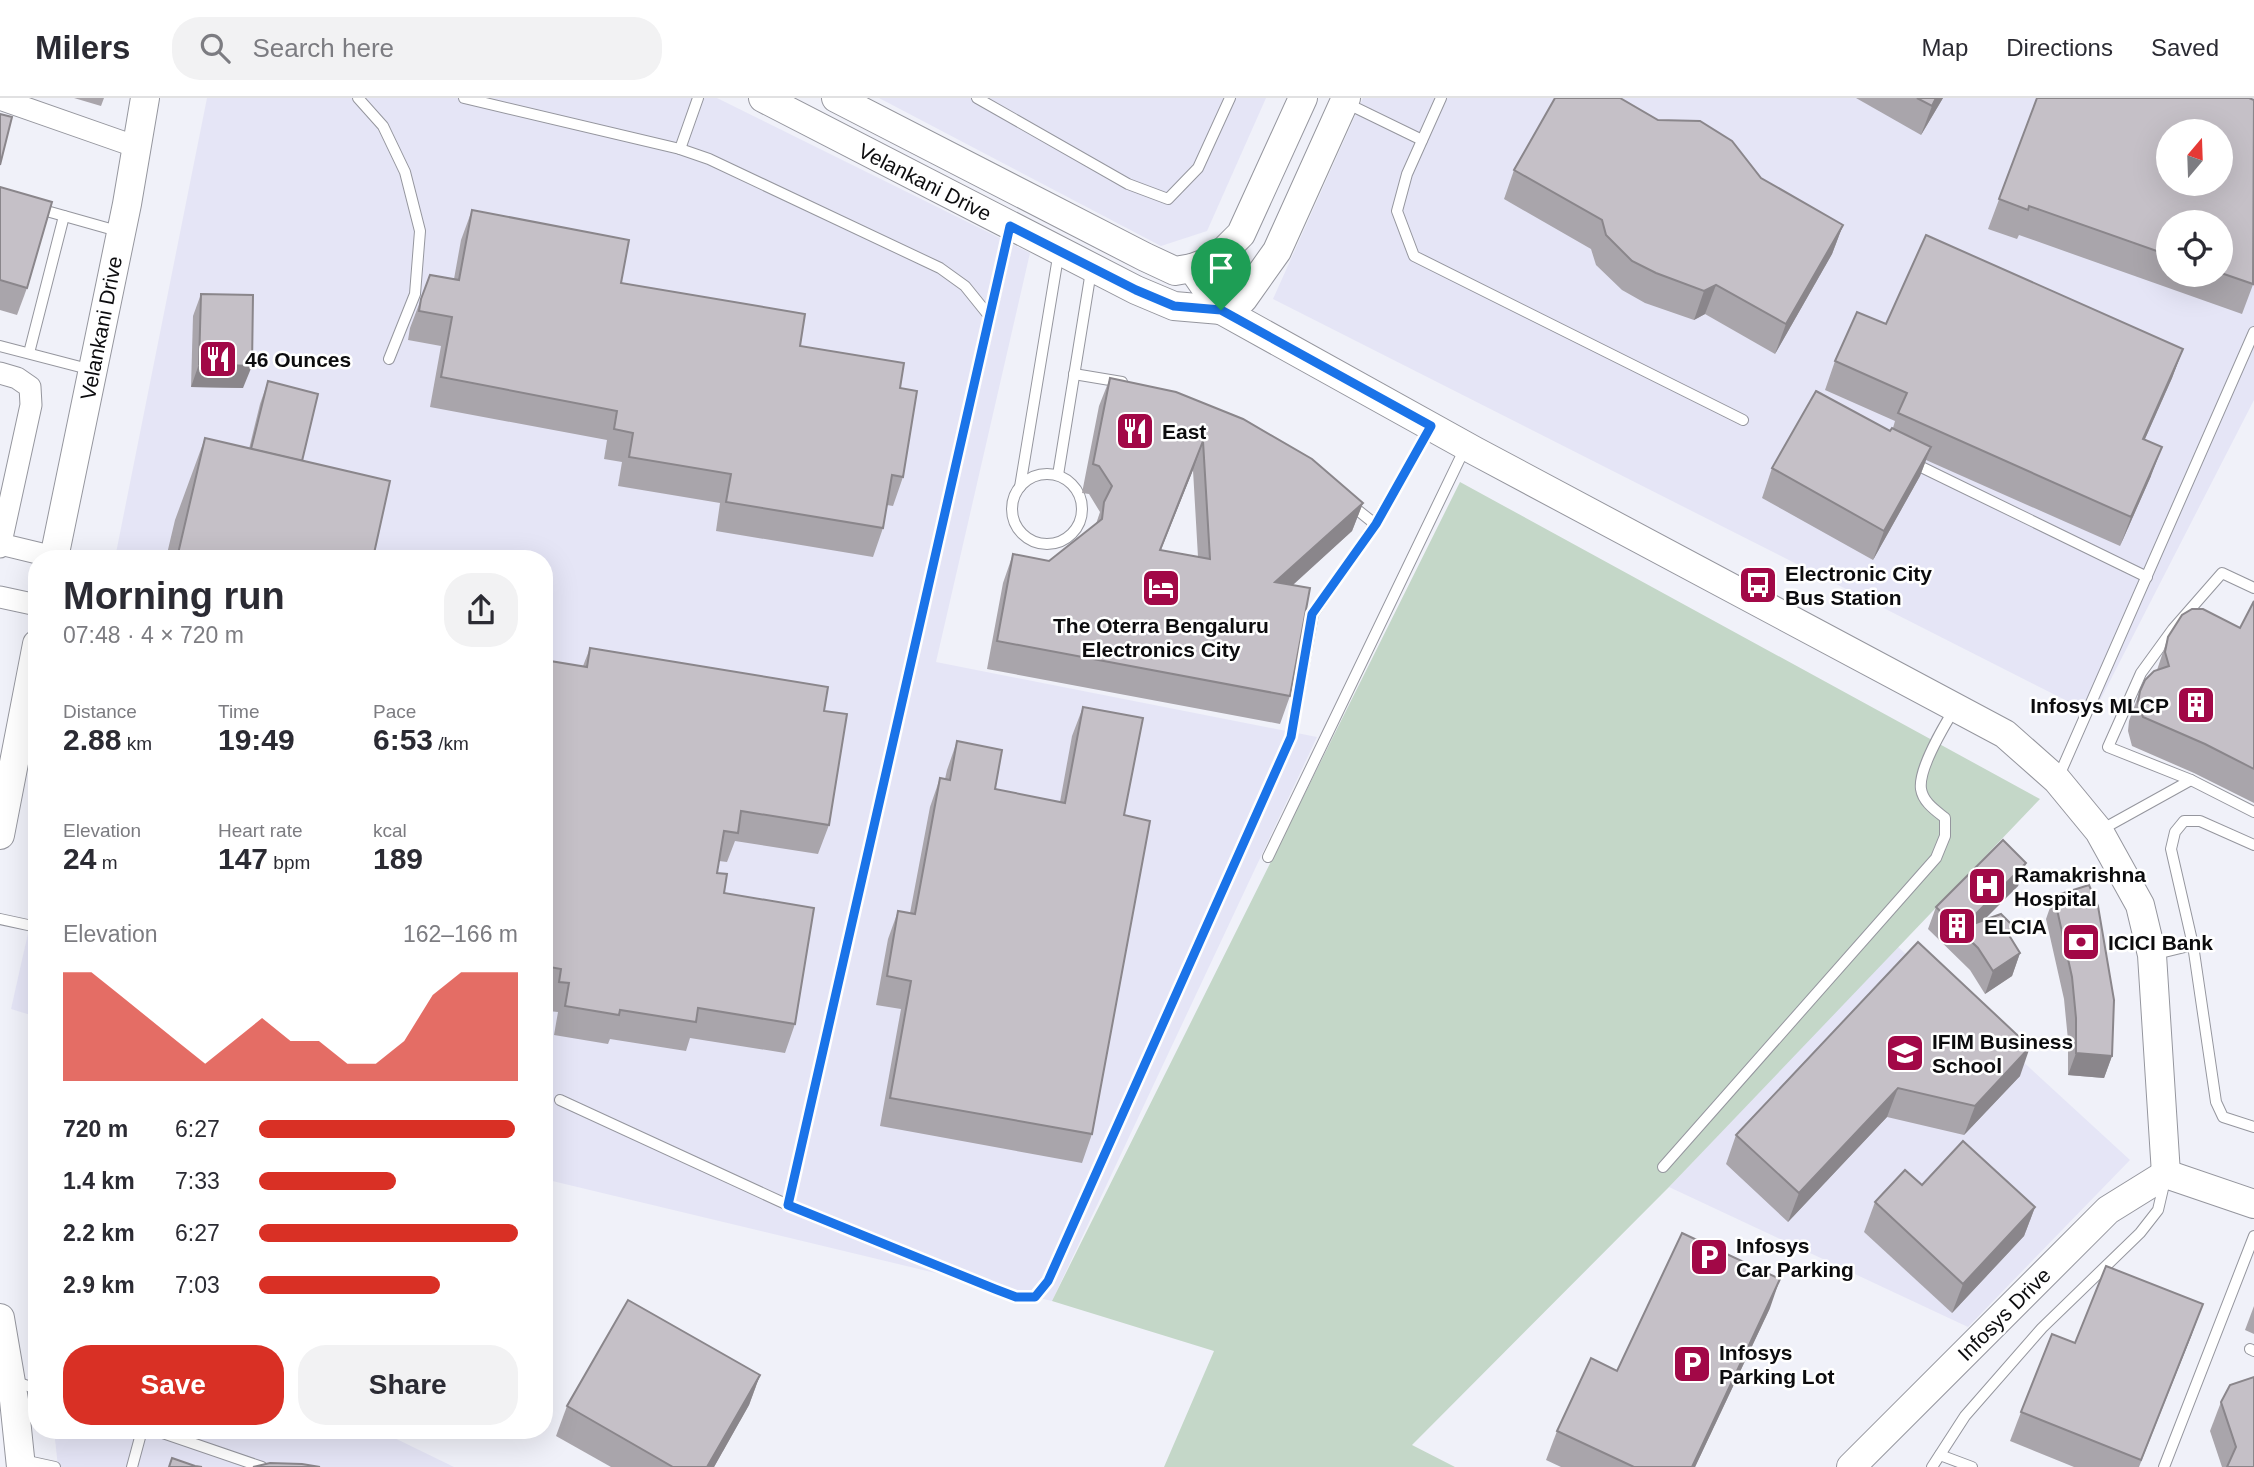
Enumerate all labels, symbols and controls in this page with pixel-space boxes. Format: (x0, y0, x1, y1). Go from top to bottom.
search box (172, 17, 662, 80)
text: Milers (35, 29, 130, 66)
icon: search (196, 29, 234, 67)
text: Search here (252, 33, 394, 63)
text: Map (1922, 34, 1968, 61)
text: Directions (2006, 34, 2113, 61)
text: Saved (2151, 34, 2219, 61)
north arrow (2156, 119, 2233, 196)
map controls (2156, 119, 2233, 287)
street label: Velankani Drive (855, 139, 995, 225)
button: locate (2156, 210, 2233, 287)
pin (1191, 238, 1251, 310)
icon: arrive (1202, 249, 1240, 287)
street label: Velankani Drive (76, 254, 126, 402)
restaurant icon: 46 Ounces (197, 338, 239, 380)
place label: 46 Ounces (245, 348, 351, 371)
restaurant icon: East (1114, 410, 1156, 452)
place label: East (1162, 420, 1206, 443)
place label: Electronic City Bus Station (1785, 562, 1932, 609)
bus stop icon: Electronic City Bus Station (1737, 564, 1779, 606)
hotel icon: The Oterra Bengaluru Electronics City (1140, 567, 1182, 609)
button: share (444, 573, 518, 647)
text: Morning run (63, 575, 285, 617)
place label: The Oterra Bengaluru Electronics City (1053, 614, 1269, 661)
text: 07:48 · 4 × 720 m (63, 622, 244, 648)
building icon: Infosys MLCP (2175, 684, 2217, 726)
place label: Infosys MLCP (2030, 694, 2169, 717)
text: Distance (63, 701, 137, 722)
text: Time (218, 701, 260, 722)
text: Pace (373, 701, 416, 722)
text: 2.88 (63, 723, 121, 756)
text: 19:49 (218, 723, 295, 756)
text: 6:53 (373, 723, 433, 756)
text: km (121, 733, 152, 754)
text: /km (433, 733, 469, 754)
text: Elevation (63, 820, 141, 841)
text: Heart rate (218, 820, 302, 841)
text: kcal (373, 820, 407, 841)
text: 24 (63, 842, 96, 875)
text: 147 (218, 842, 268, 875)
text: 189 (373, 842, 423, 875)
text: m (96, 852, 117, 873)
text: bpm (268, 852, 310, 873)
place label: Ramakrishna Hospital (2014, 863, 2146, 910)
hospital icon: Ramakrishna Hospital (1966, 865, 2008, 907)
building icon: ELCIA (1936, 905, 1978, 947)
place label: ELCIA (1984, 915, 2047, 938)
text: Elevation (63, 921, 158, 947)
text: 162–166 m (403, 921, 518, 947)
bank icon: ICICI Bank (2060, 921, 2102, 963)
place label: ICICI Bank (2108, 931, 2213, 954)
place label: IFIM Business School (1932, 1030, 2073, 1077)
school or university icon: IFIM Business School (1884, 1032, 1926, 1074)
text: 720 m (63, 1116, 128, 1142)
text: 6:27 (175, 1116, 220, 1142)
text: 1.4 km (63, 1168, 135, 1194)
text: 7:33 (175, 1168, 220, 1194)
text: 2.2 km (63, 1220, 135, 1246)
text: 6:27 (175, 1220, 220, 1246)
place label: Infosys Car Parking (1736, 1234, 1854, 1281)
parking icon: Infosys Car Parking (1688, 1236, 1730, 1278)
street label: Infosys Drive (1953, 1263, 2055, 1365)
text: 2.9 km (63, 1272, 135, 1298)
text: 7:03 (175, 1272, 220, 1298)
place label: Infosys Parking Lot (1719, 1341, 1835, 1388)
parking icon: Infosys Parking Lot (1671, 1343, 1713, 1385)
button: Save (63, 1345, 284, 1425)
button: Share (298, 1345, 518, 1425)

